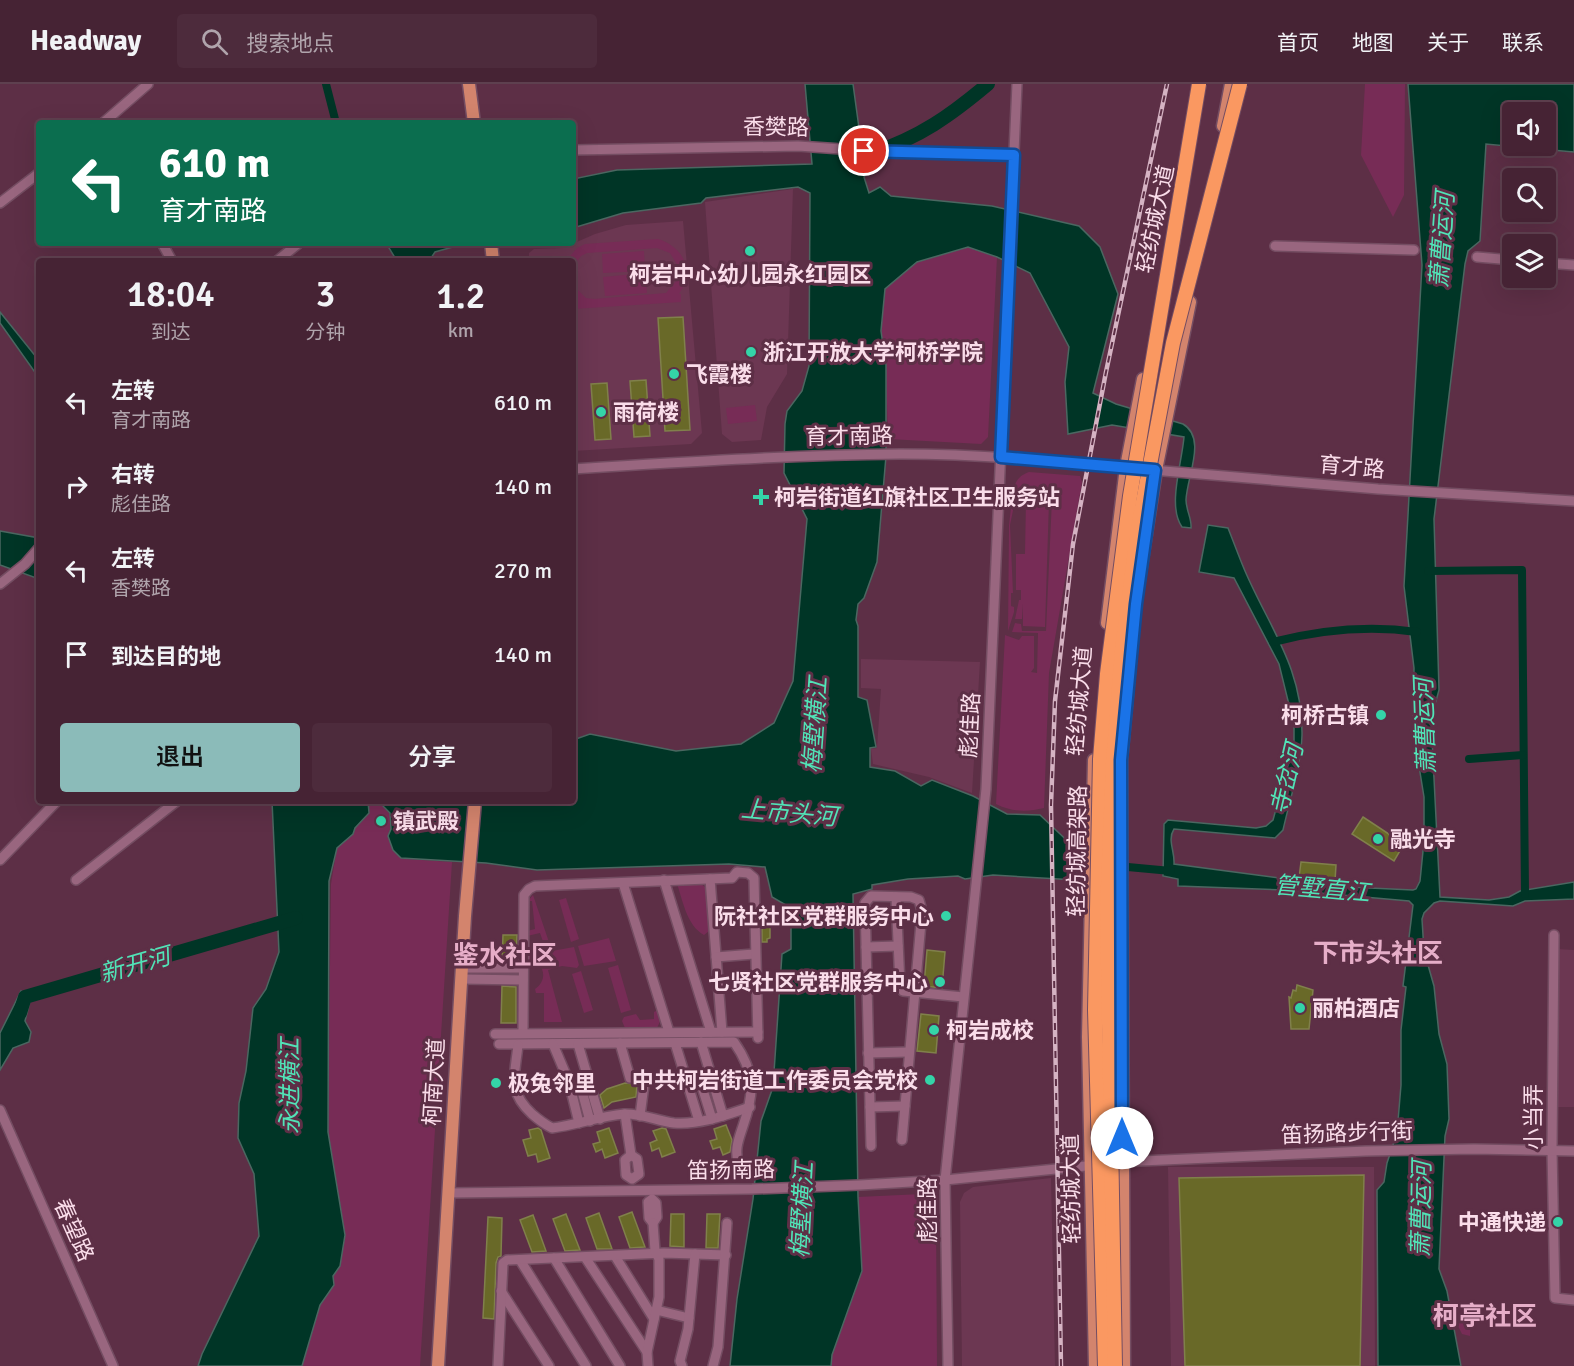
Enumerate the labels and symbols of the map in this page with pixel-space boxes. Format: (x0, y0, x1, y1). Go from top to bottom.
street label: 香樊路 (743, 113, 809, 141)
pin (838, 125, 889, 176)
street label: 轻纺城大道 (1130, 162, 1180, 276)
water label: 萧曹运河 (1424, 187, 1461, 289)
marker: 柯岩中心幼儿园永红园区 (743, 244, 757, 258)
place label: 柯岩中心幼儿园永红园区 (629, 261, 871, 288)
place label: 浙江开放大学柯桥学院 (763, 339, 983, 366)
marker: 浙江开放大学柯桥学院 (744, 345, 758, 359)
place label: 飞霞楼 (686, 361, 752, 388)
marker: 飞霞楼 (667, 367, 681, 381)
place label: 雨荷楼 (613, 399, 679, 426)
marker: 雨荷楼 (594, 405, 608, 419)
street label: 育才南路 (805, 422, 893, 450)
street label: 育才路 (1318, 451, 1386, 483)
place label: 柯岩街道红旗社区卫生服务站 (774, 484, 1060, 511)
marker: 柯岩街道红旗社区卫生服务站 (752, 488, 770, 506)
street label: 轻纺城大道 (1061, 645, 1097, 757)
water label: 梅墅横江 (797, 673, 834, 774)
water label: 萧曹运河 (1408, 674, 1442, 774)
street label: 彪佳路 (955, 691, 985, 759)
place label: 柯桥古镇 (1281, 702, 1369, 729)
marker: 柯桥古镇 (1374, 708, 1388, 722)
water label: 寺岔河 (1264, 737, 1311, 817)
street label: 轻纺城高架路 (1062, 785, 1092, 917)
water label: 上市头河 (740, 794, 842, 832)
place label: 镇武殿 (393, 808, 459, 835)
marker: 镇武殿 (374, 814, 388, 828)
place label: 融光寺 (1390, 826, 1456, 853)
marker: 融光寺 (1371, 832, 1385, 846)
water label: 管墅直江 (1273, 870, 1374, 908)
place label: 阮社社区党群服务中心 (714, 903, 934, 930)
marker: 阮社社区党群服务中心 (939, 909, 953, 923)
district label: 下市头社区 (1313, 938, 1443, 970)
water label: 新开河 (96, 940, 178, 989)
district label: 鉴水社区 (453, 940, 557, 972)
place label: 七贤社区党群服务中心 (708, 969, 928, 996)
marker: 七贤社区党群服务中心 (933, 975, 947, 989)
place label: 丽柏酒店 (1312, 995, 1400, 1022)
marker: 丽柏酒店 (1293, 1001, 1307, 1015)
place label: 柯岩成校 (946, 1017, 1034, 1044)
marker: 柯岩成校 (927, 1023, 941, 1037)
water label: 永进横江 (275, 1035, 305, 1134)
street label: 柯南大道 (418, 1037, 450, 1127)
place label: 中共柯岩街道工作委员会党校 (632, 1067, 918, 1094)
place label: 极兔邻里 (508, 1070, 596, 1097)
marker: 中共柯岩街道工作委员会党校 (923, 1073, 937, 1087)
marker: 极兔邻里 (489, 1076, 503, 1090)
street label: 小当弄 (1520, 1084, 1547, 1150)
position arrow (1090, 1106, 1154, 1170)
street label: 笛扬路步行街 (1281, 1117, 1413, 1149)
street label: 轻纺城大道 (1057, 1134, 1085, 1244)
street label: 笛扬南路 (687, 1156, 775, 1184)
water label: 萧曹运河 (1405, 1157, 1437, 1257)
water label: 梅墅横江 (785, 1158, 820, 1259)
street label: 彪佳路 (914, 1177, 941, 1243)
street label: 春望路 (48, 1194, 100, 1266)
place label: 中通快递 (1458, 1209, 1546, 1236)
marker: 中通快递 (1551, 1215, 1565, 1229)
district label: 柯亭社区 (1433, 1301, 1537, 1333)

